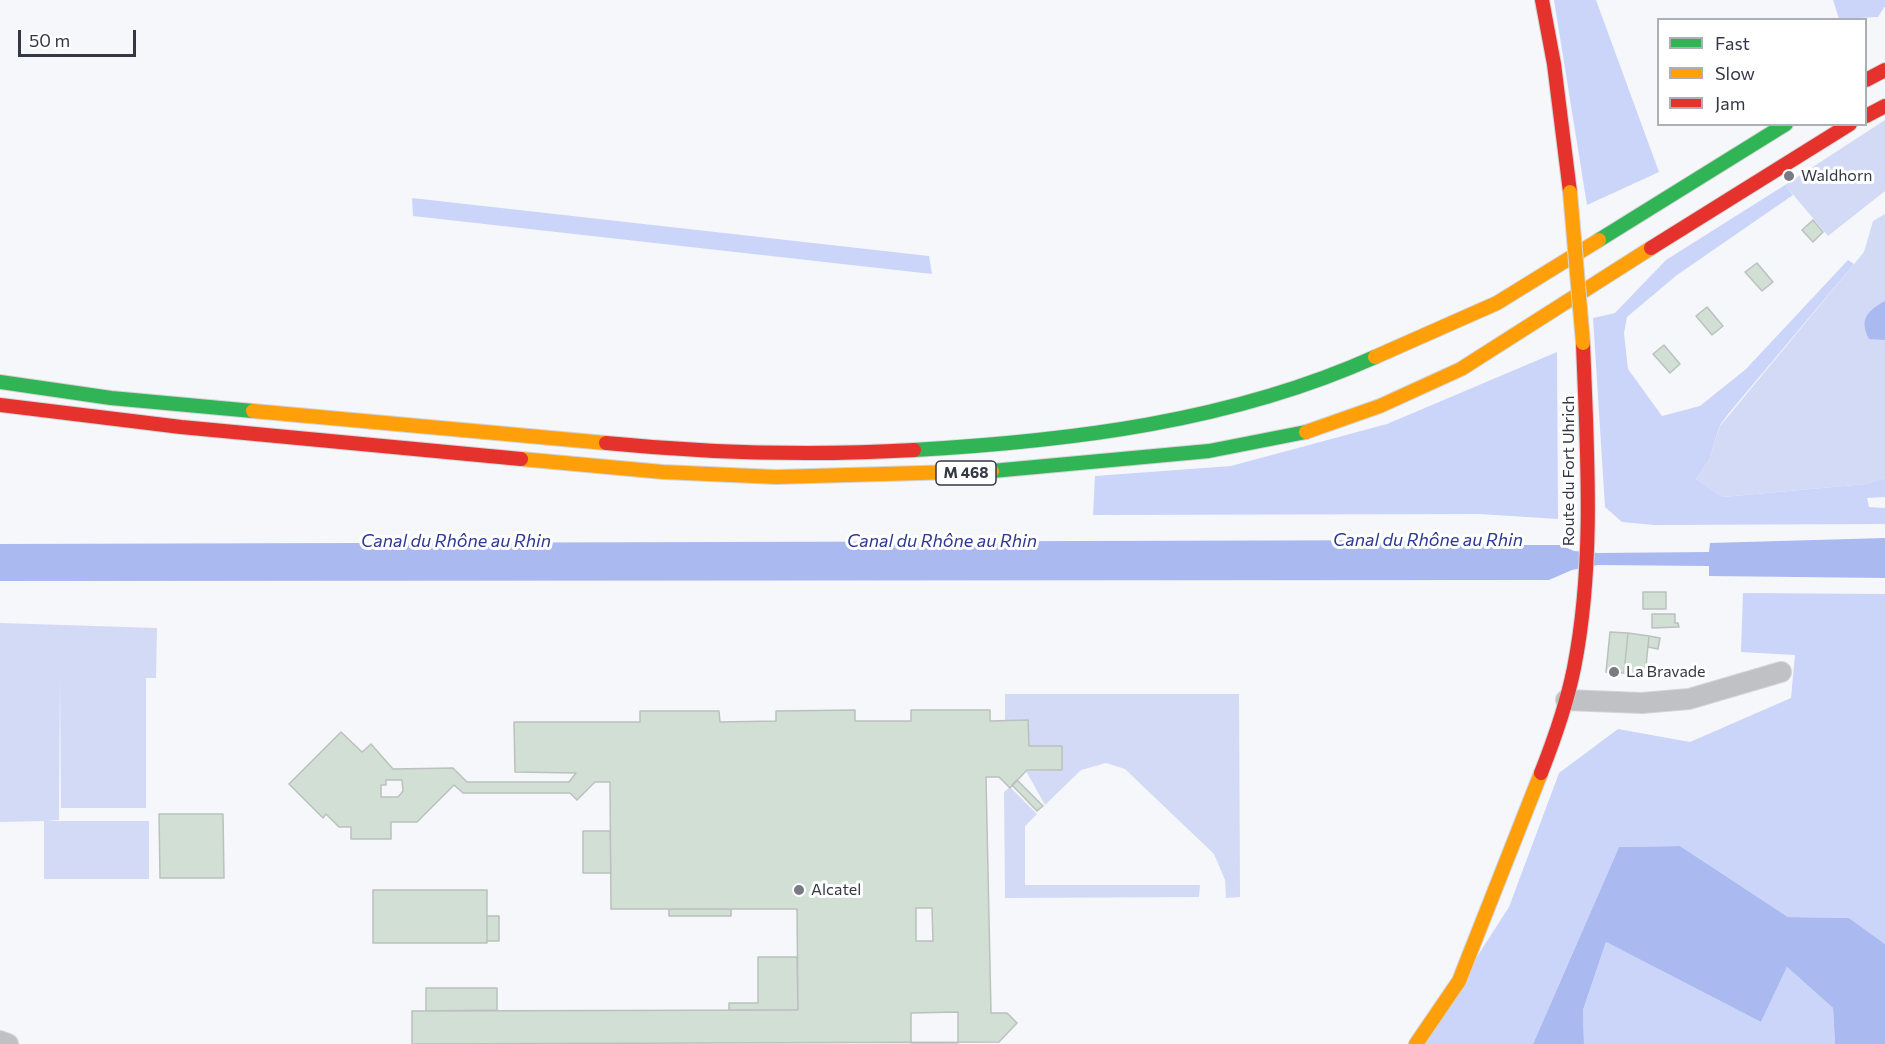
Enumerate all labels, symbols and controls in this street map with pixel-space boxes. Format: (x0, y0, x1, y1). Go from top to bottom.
scale bar (21, 18, 140, 56)
legend (1657, 18, 1867, 126)
text: 50 m (29, 29, 70, 51)
text: Fast (1715, 32, 1750, 54)
text: Slow (1715, 62, 1755, 84)
text: Jam (1715, 92, 1745, 114)
place label: Waldhorn (1801, 166, 1872, 186)
marker: Waldhorn (1782, 169, 1796, 183)
street label: Route du Fort Uhrich (1559, 396, 1579, 546)
road number: M 468 (936, 461, 996, 485)
water label: Canal du Rhône au Rhin (1333, 529, 1523, 551)
water label: Canal du Rhône au Rhin (361, 530, 551, 552)
water label: Canal du Rhône au Rhin (847, 530, 1037, 552)
place label: La Bravade (1626, 662, 1705, 682)
marker: La Bravade (1607, 665, 1621, 679)
place label: Alcatel (811, 880, 861, 900)
marker: Alcatel (792, 883, 806, 897)

